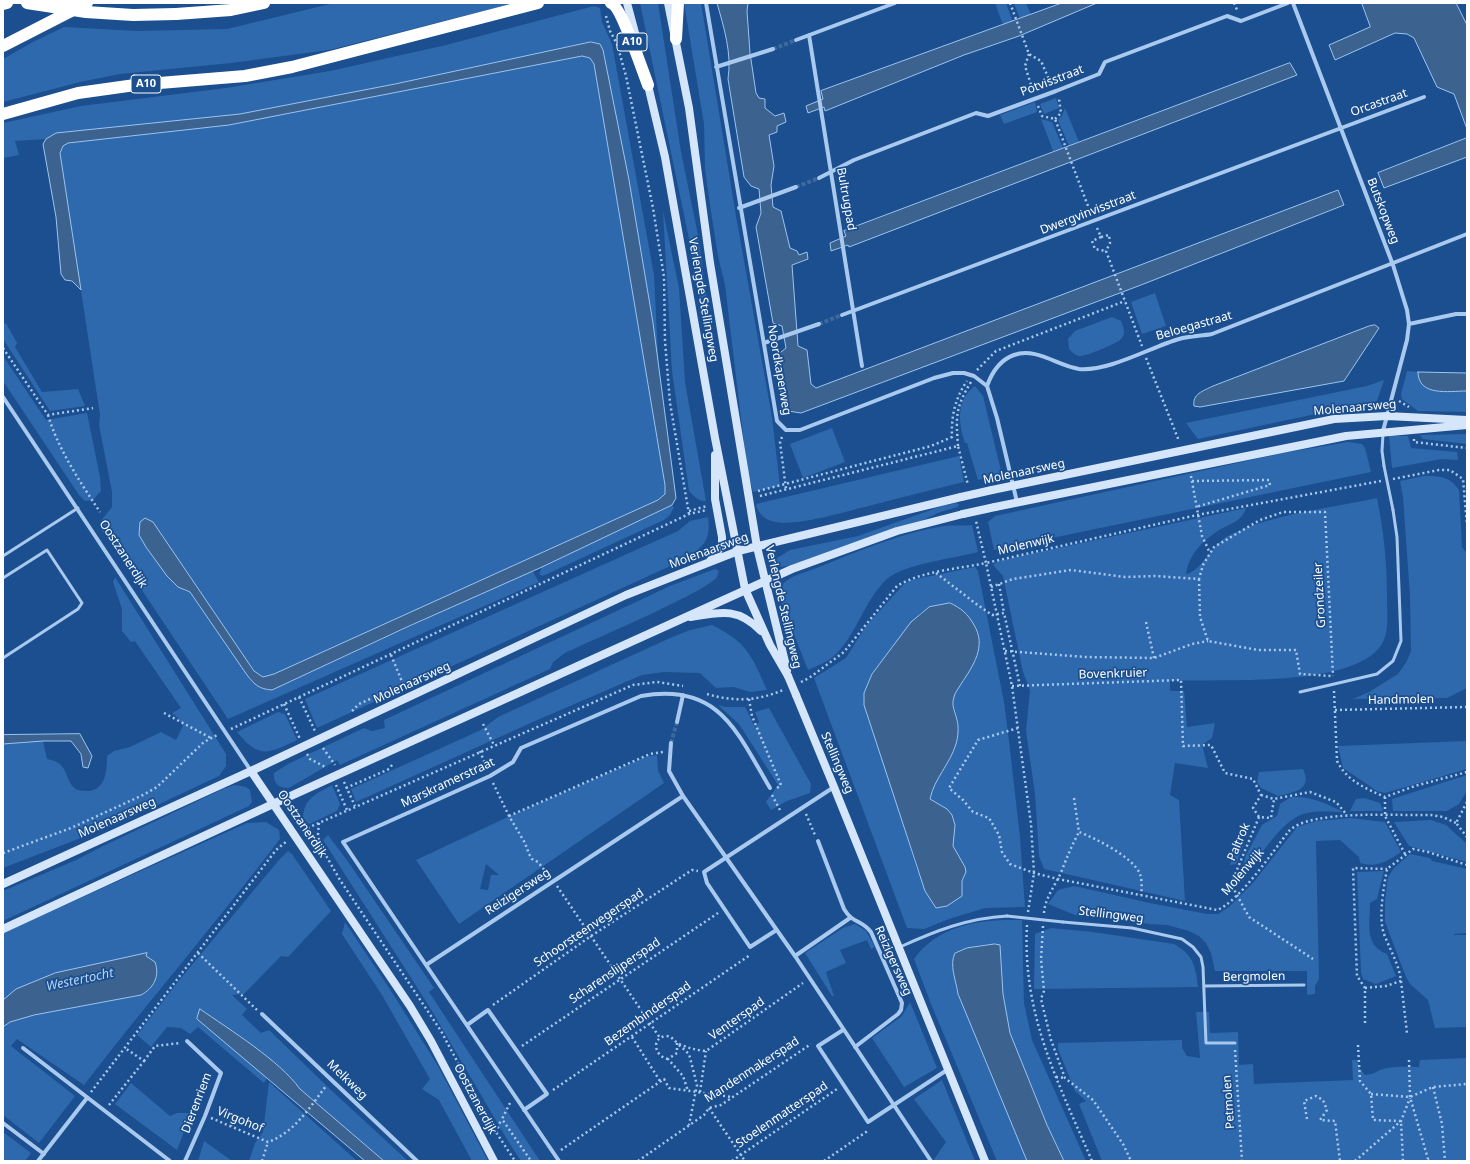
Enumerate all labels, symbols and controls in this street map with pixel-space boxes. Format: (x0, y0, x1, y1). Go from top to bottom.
road number: A10 (617, 33, 647, 51)
street label: Potvisstraat (1018, 62, 1086, 100)
road number: A10 (131, 75, 161, 93)
street label: Orcastraat (1349, 86, 1409, 120)
street label: Bultrugpad (833, 166, 859, 232)
street label: Butskopweg (1364, 176, 1402, 246)
street label: Dwergvinvisstraat (1038, 188, 1138, 238)
street label: Verlengde Stellingweg (685, 237, 721, 363)
street label: Beloegastraat (1154, 308, 1234, 344)
street label: Noordkaperweg (764, 324, 794, 416)
street label: Molenaarsweg (1313, 397, 1397, 419)
street label: Molenaarsweg (982, 456, 1066, 488)
street label: Oostzanerdijk (96, 517, 150, 591)
street label: Molenaarsweg (667, 530, 751, 572)
street label: Molenwijk (996, 532, 1056, 558)
street label: Verlengde Stellingweg (762, 544, 804, 670)
street label: Grondzeiler (1311, 562, 1329, 628)
street label: Molenaarsweg (371, 659, 453, 707)
street label: Bovenkruier (1078, 666, 1148, 682)
street label: Handmolen (1368, 692, 1434, 708)
street label: Stellingweg (818, 730, 856, 796)
street label: Marskramerstraat (399, 755, 497, 811)
street label: Oostzanerdijk (274, 788, 330, 860)
street label: Molenaarsweg (76, 795, 158, 841)
street label: Paltrok (1225, 821, 1253, 863)
street label: Molenwijk (1219, 846, 1267, 898)
street label: Reizigersweg (483, 866, 553, 918)
street label: Schoorsteenvegerspad (531, 886, 647, 970)
street label: Stellingweg (1078, 904, 1144, 926)
street label: Reizigersweg (871, 924, 915, 998)
street label: Scharenslijperspad (567, 935, 663, 1007)
water label: Westertocht (45, 965, 115, 995)
street label: Bergmolen (1223, 969, 1285, 985)
street label: Bezembinderspad (602, 979, 694, 1049)
street label: Venterspad (706, 995, 768, 1043)
street label: Mandenmakerspad (702, 1034, 802, 1106)
street label: Melkweg (324, 1057, 370, 1103)
street label: Oostzanerdijk (450, 1061, 500, 1137)
street label: Dierenriem (179, 1071, 215, 1135)
street label: Petmolen (1220, 1075, 1238, 1129)
street label: Stoelenmatterspad (733, 1079, 831, 1151)
street label: Virgohof (215, 1104, 265, 1136)

